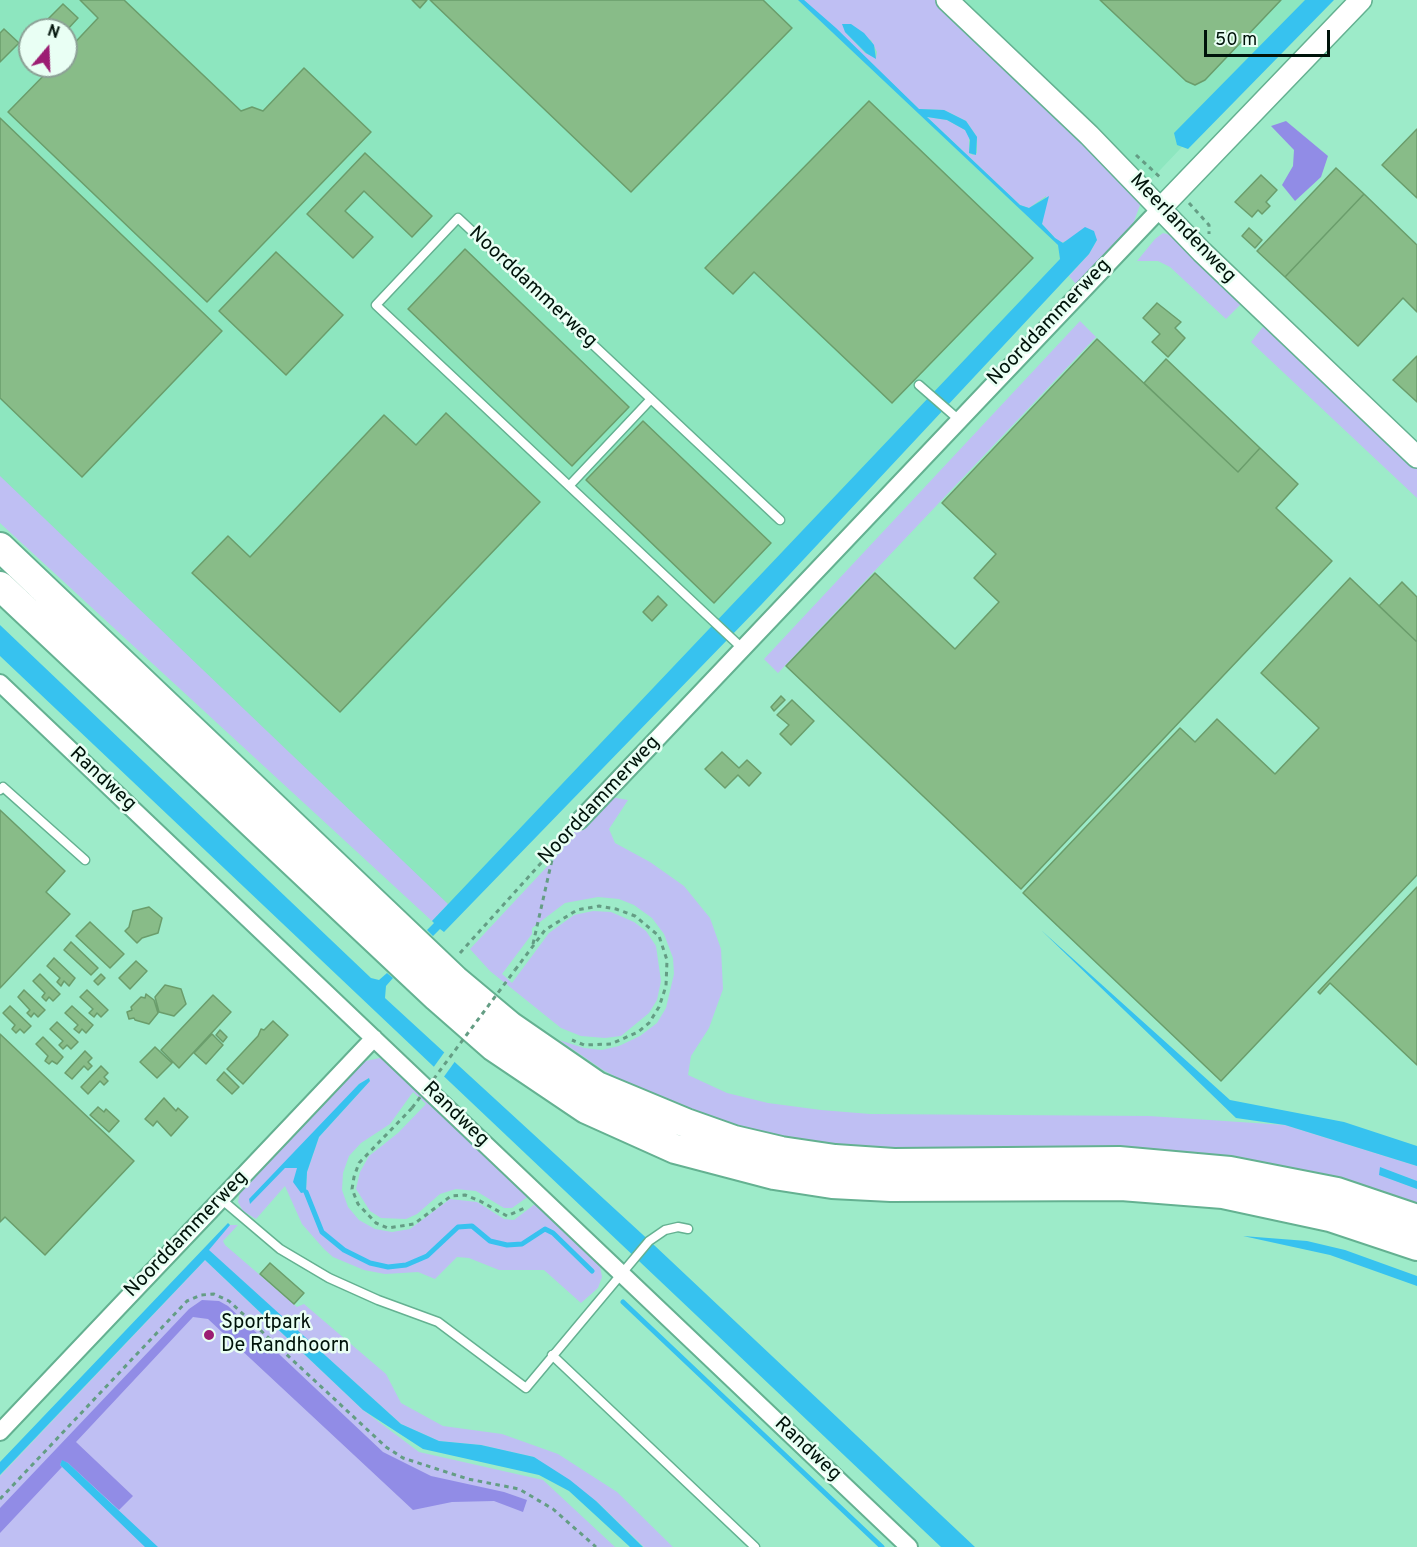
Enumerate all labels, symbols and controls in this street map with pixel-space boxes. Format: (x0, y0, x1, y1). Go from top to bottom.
north arrow (18, 18, 78, 78)
scale bar (1207, 18, 1333, 56)
text: N (45, 22, 62, 44)
text: 50 m (1215, 29, 1257, 52)
street label: Meerlandenweg (1124, 169, 1240, 289)
street label: Noorddammerweg (463, 222, 601, 354)
street label: Noorddammerweg (983, 255, 1117, 391)
street label: Noorddammerweg (534, 732, 666, 870)
street label: Randweg (63, 743, 141, 817)
street label: Randweg (417, 1077, 493, 1153)
street label: Noorddammerweg (120, 1167, 254, 1303)
place label: Sportpark De Randhoorn (221, 1312, 350, 1359)
marker: Sportpark De Randhoorn (202, 1328, 216, 1342)
street label: Randweg (768, 1413, 846, 1487)

